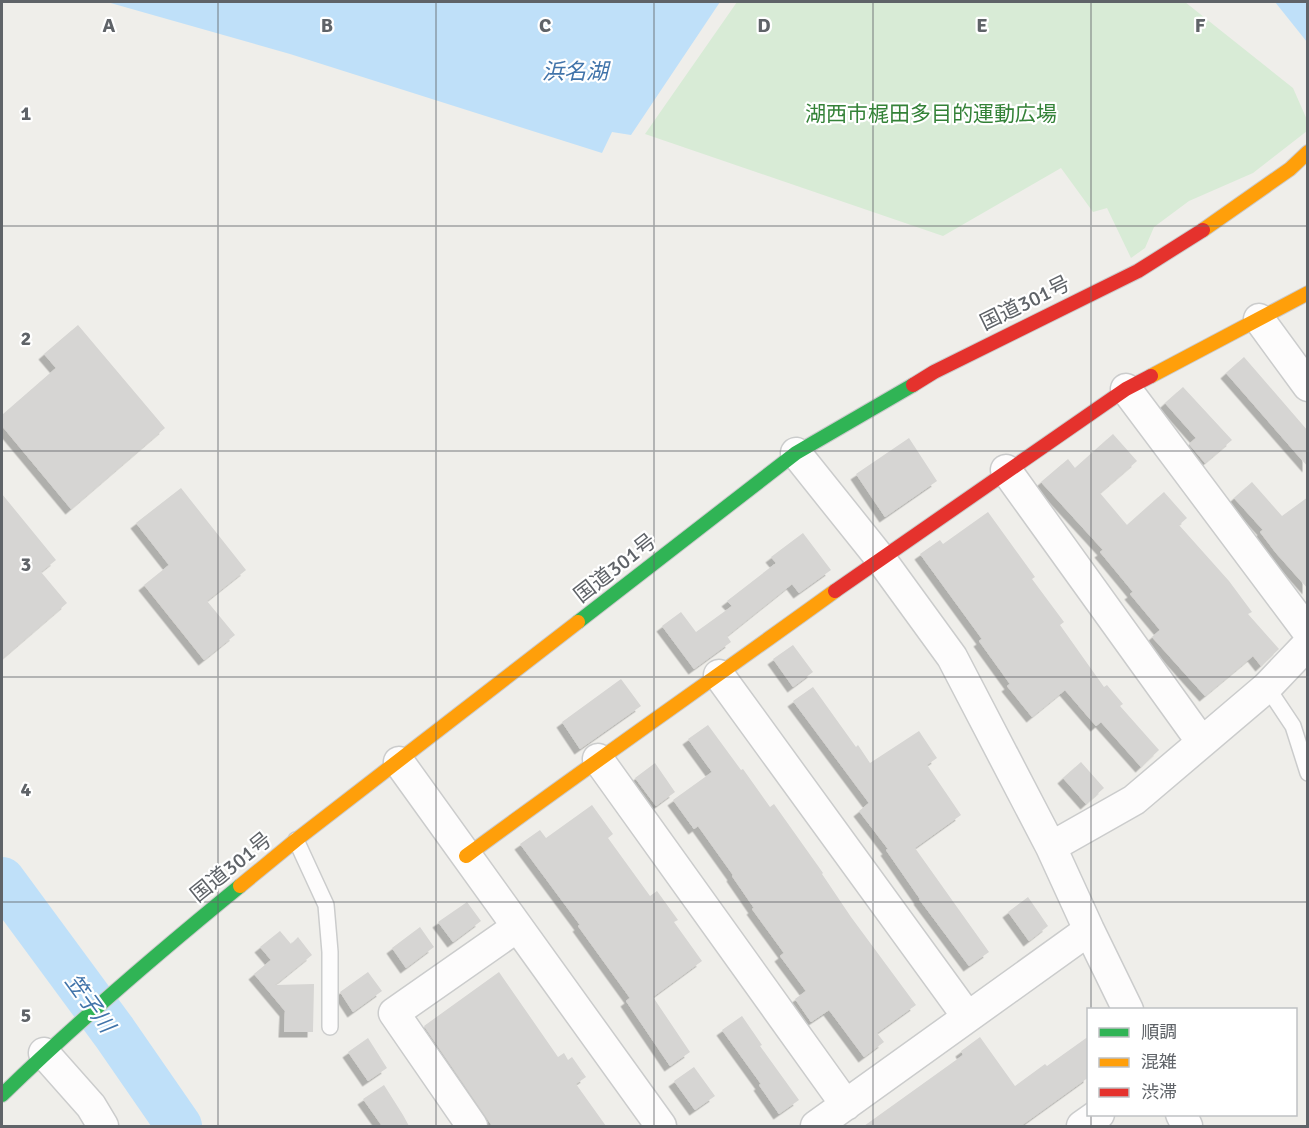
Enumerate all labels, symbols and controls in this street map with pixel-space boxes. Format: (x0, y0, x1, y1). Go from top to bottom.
text: A (103, 13, 116, 38)
text: B (321, 13, 333, 38)
text: C (539, 13, 551, 38)
text: D (757, 13, 771, 38)
text: E (976, 13, 988, 38)
text: F (1195, 13, 1206, 38)
water label: 浜名湖 (542, 58, 611, 85)
text: 1 (21, 101, 32, 126)
park label: 湖西市梶田多目的運動広場 (805, 101, 1057, 127)
street label: 国道301号 (976, 270, 1074, 336)
text: 2 (21, 326, 31, 351)
street label: 国道301号 (569, 528, 661, 608)
text: 3 (21, 552, 31, 577)
text: 4 (21, 777, 32, 802)
street label: 国道301号 (185, 826, 277, 908)
water label: 笠子川 (60, 968, 121, 1039)
text: 5 (21, 1003, 31, 1028)
legend (1087, 1008, 1297, 1116)
text: 順調 (1141, 1021, 1177, 1043)
text: 混雑 (1141, 1051, 1177, 1073)
text: 渋滞 (1141, 1081, 1177, 1103)

